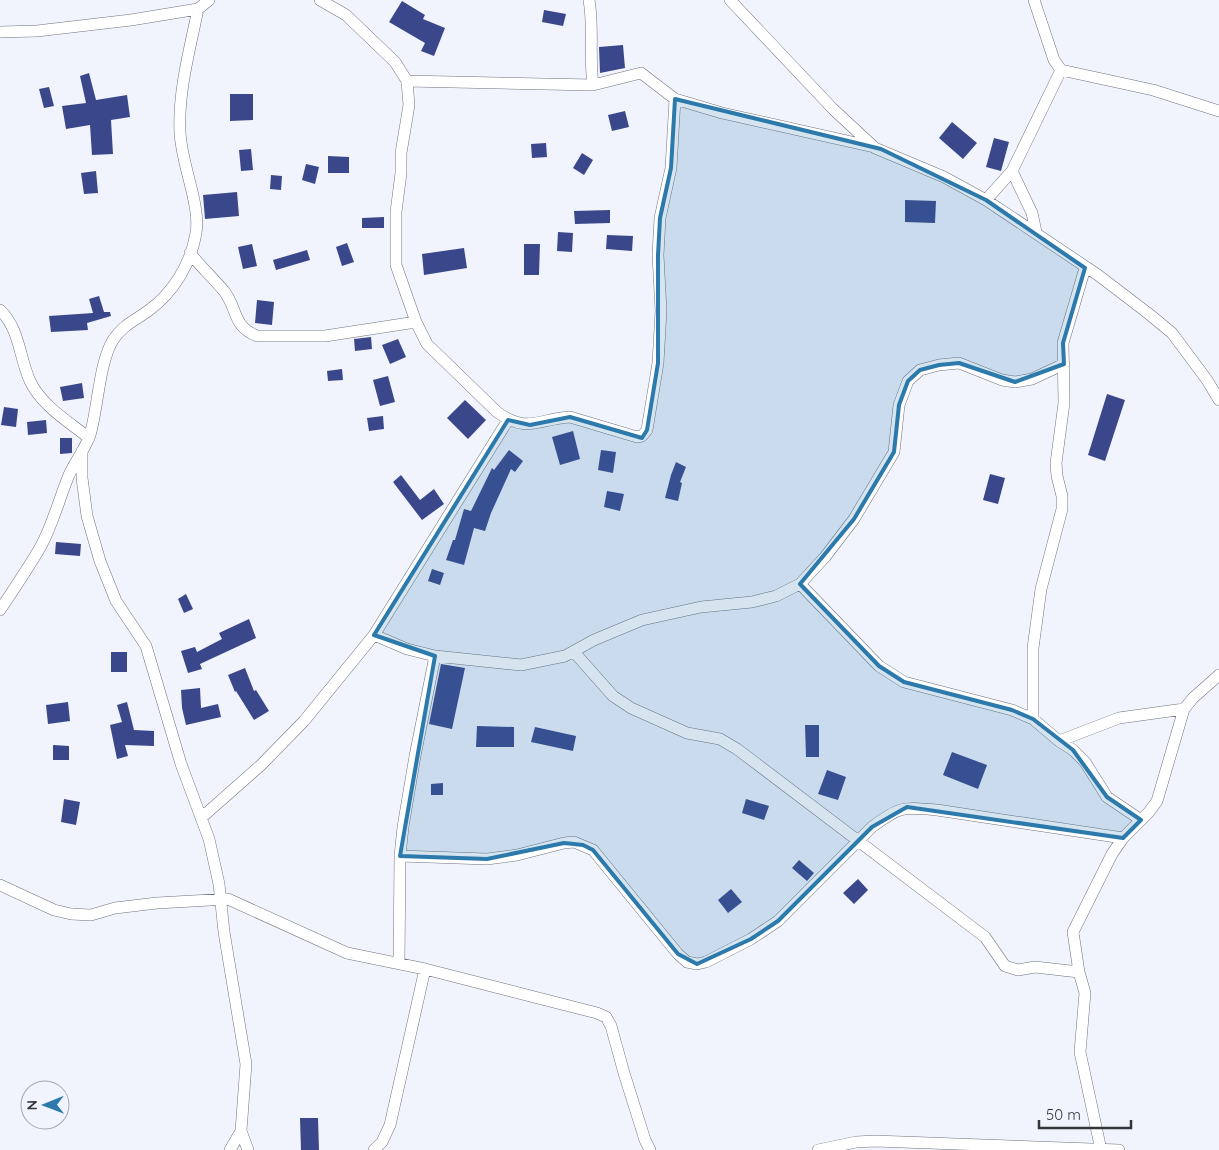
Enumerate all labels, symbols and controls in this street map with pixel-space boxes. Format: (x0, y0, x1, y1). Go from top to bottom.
north arrow (20, 1080, 70, 1130)
scale bar (1039, 1098, 1132, 1130)
text: N (23, 1100, 41, 1111)
text: 50 m (1046, 1105, 1081, 1124)

